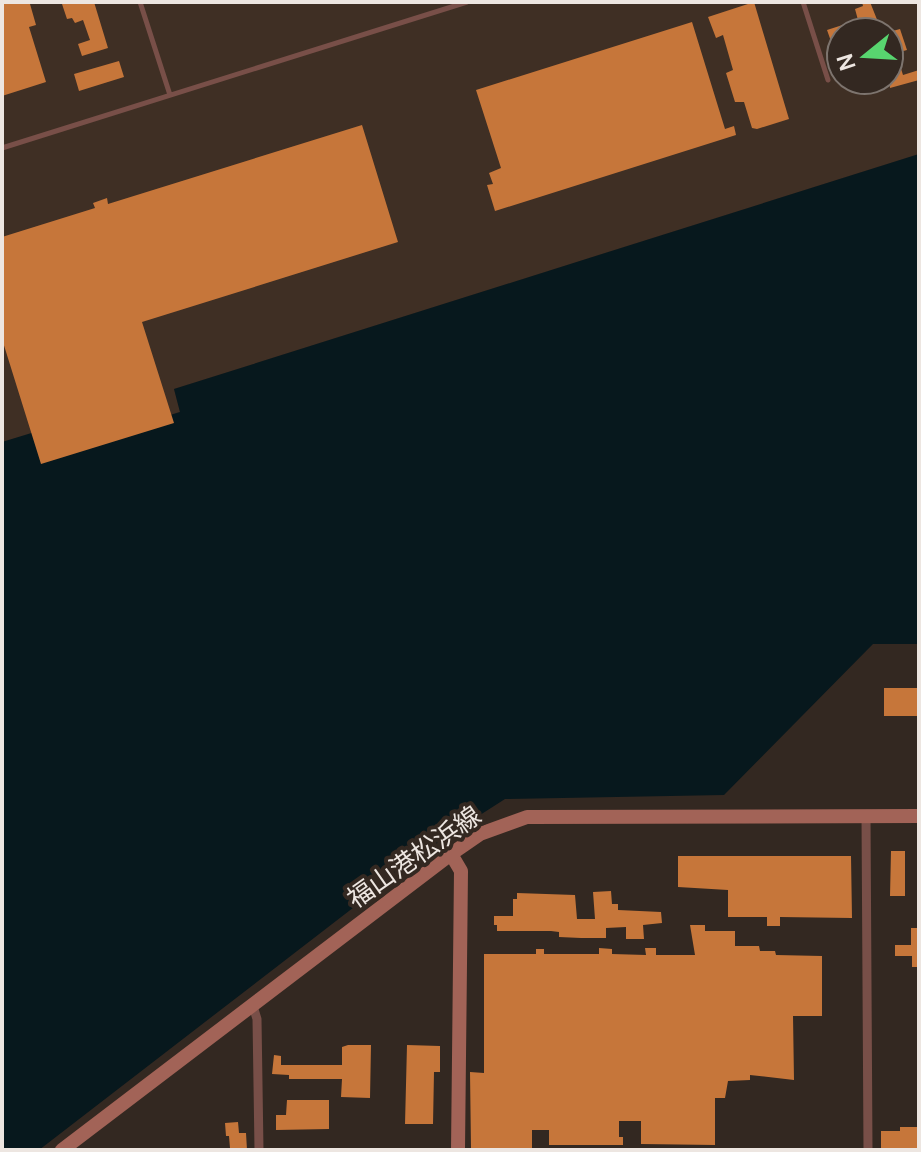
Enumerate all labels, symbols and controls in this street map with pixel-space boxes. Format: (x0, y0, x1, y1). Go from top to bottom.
north arrow (825, 16, 905, 96)
text: N (829, 50, 863, 74)
street label: 福山港松浜線 (339, 797, 488, 916)

